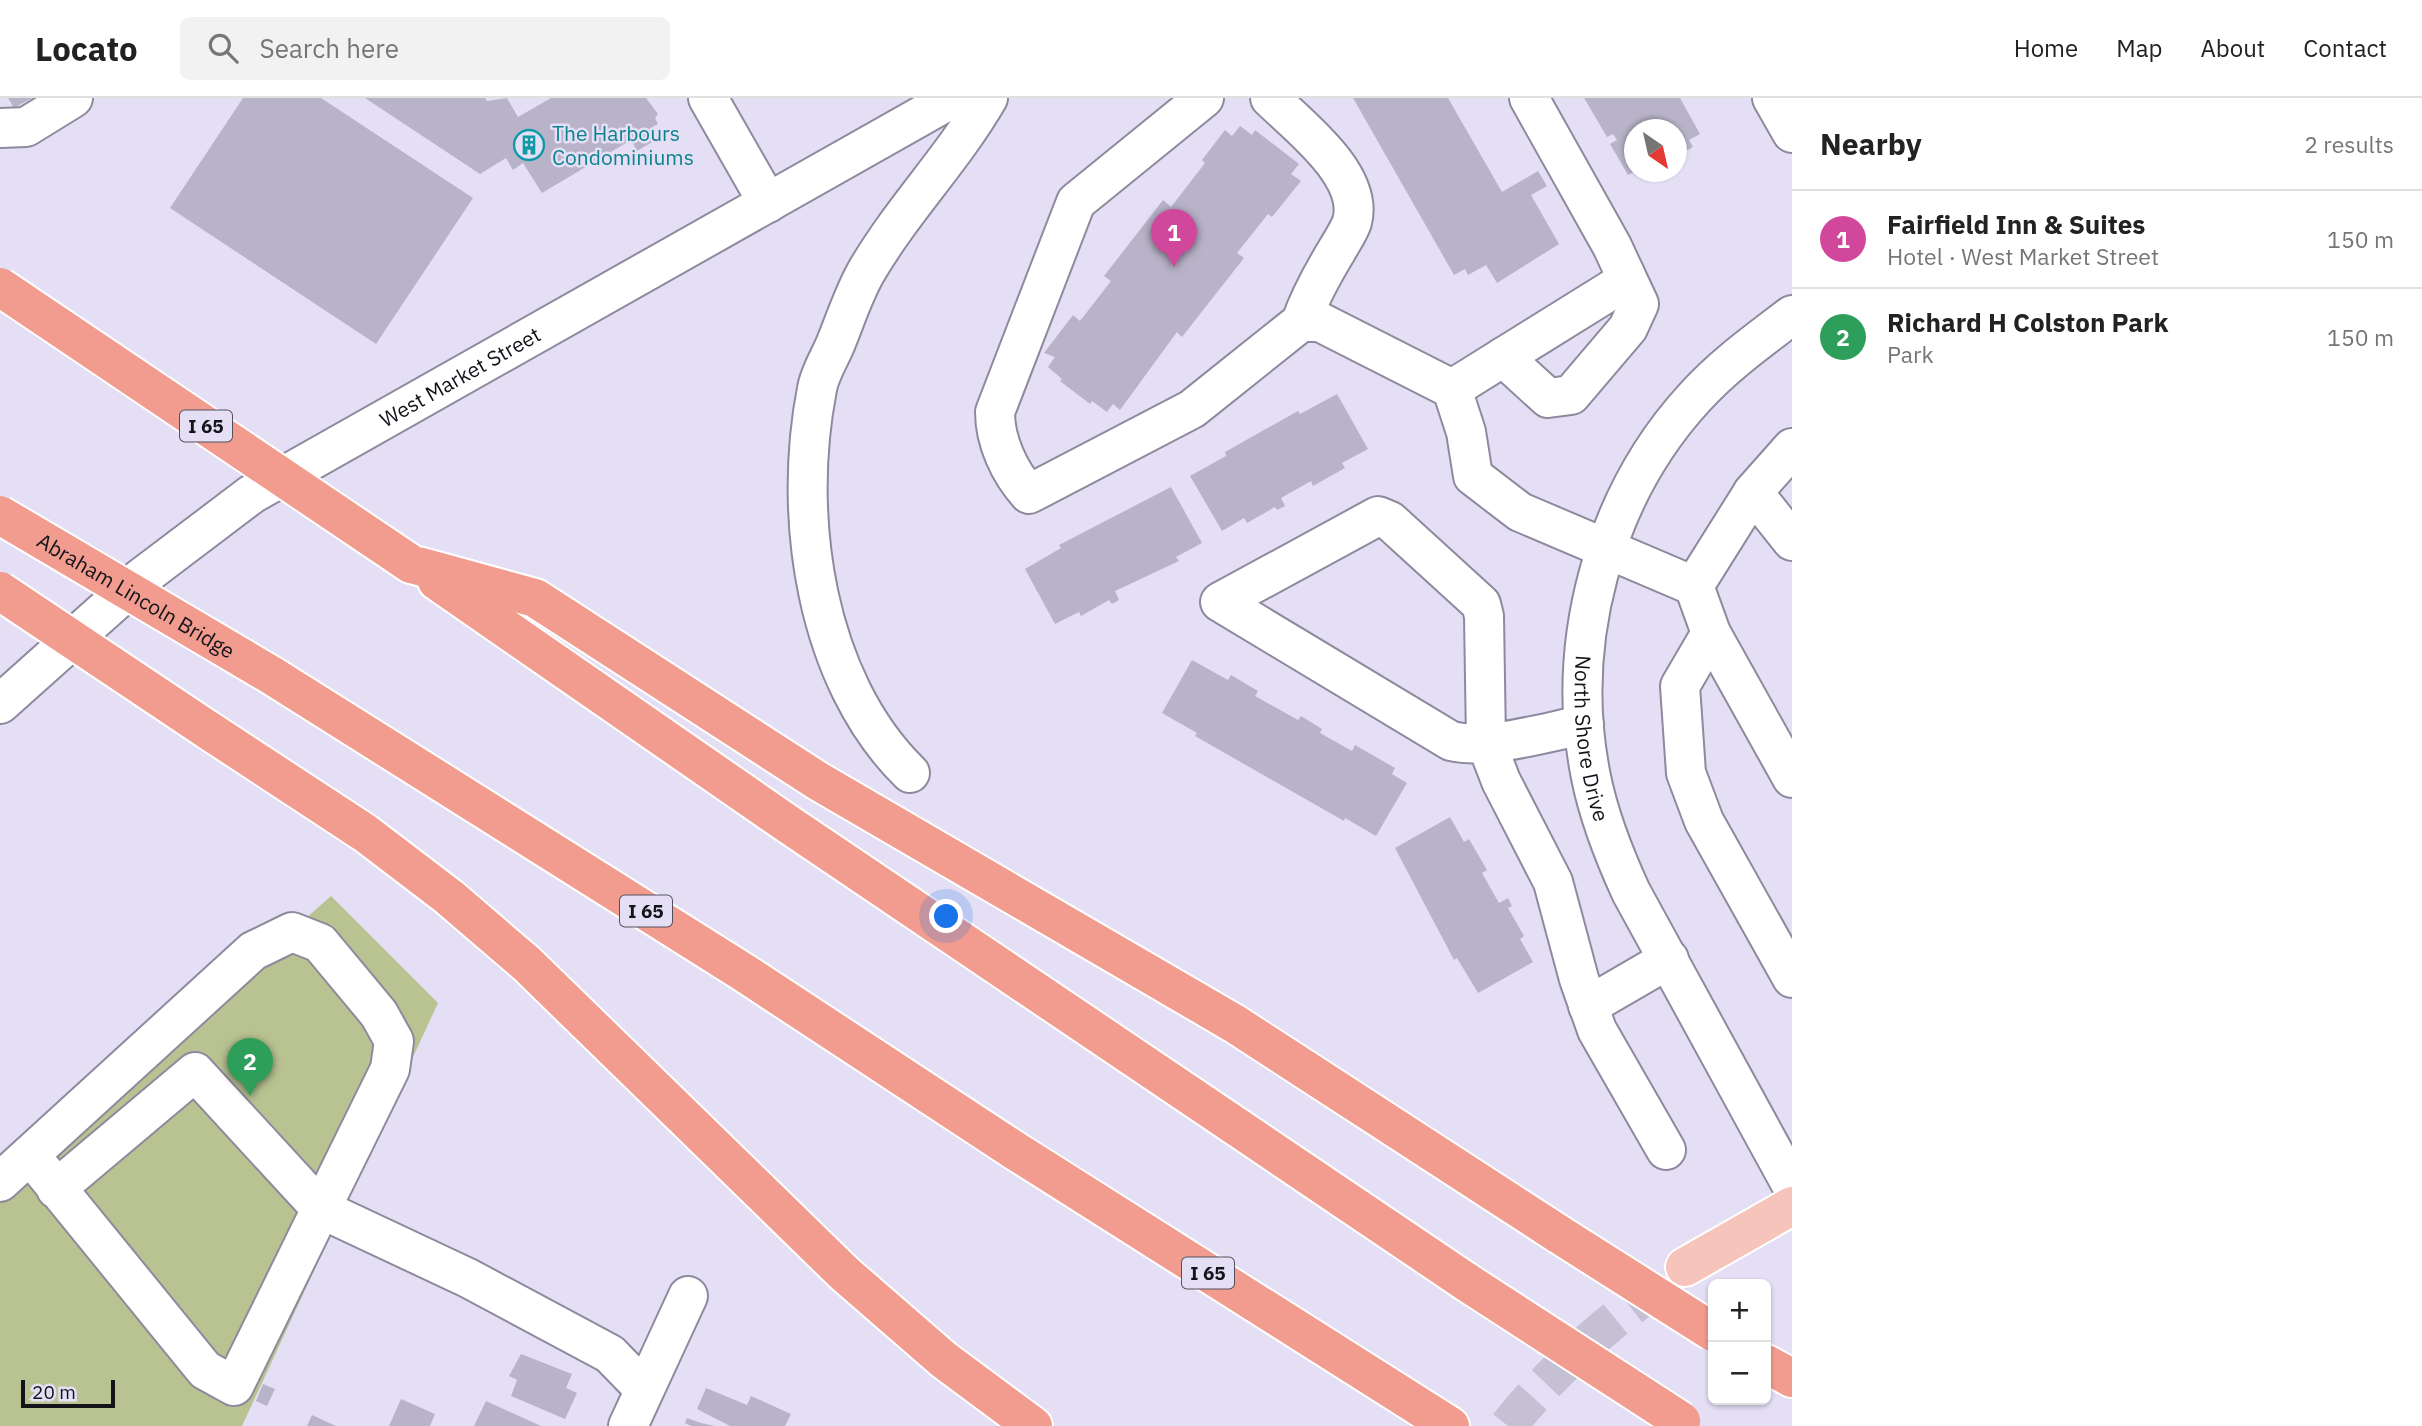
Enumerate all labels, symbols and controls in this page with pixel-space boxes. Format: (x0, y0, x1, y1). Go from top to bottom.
search box (180, 17, 670, 80)
text: Locato (35, 27, 138, 70)
icon: search (204, 29, 242, 67)
text: Search here (260, 31, 399, 65)
text: Home (2014, 32, 2078, 64)
text: Map (2116, 32, 2162, 64)
text: About (2200, 32, 2265, 64)
text: Contact (2303, 32, 2387, 64)
place label: The Harbours Condominiums (552, 119, 694, 171)
north arrow (1624, 119, 1687, 182)
text: Nearby (1820, 124, 1922, 163)
building icon: The Harbours Condominiums (512, 128, 546, 162)
text: 2 results (2304, 129, 2394, 159)
text: Fairfield Inn & Suites (1887, 207, 2145, 241)
pin: 1 (1151, 209, 1197, 267)
text: 1 (1836, 224, 1850, 254)
text: 150 m (2327, 224, 2394, 254)
text: Hotel · West Market Street (1887, 241, 2159, 271)
text: Richard H Colston Park (1887, 305, 2168, 339)
street label: West Market Street (374, 320, 545, 433)
text: 2 (1836, 322, 1850, 352)
text: 150 m (2327, 322, 2394, 352)
text: Park (1887, 339, 1934, 369)
road number: I 65 (180, 410, 232, 442)
street label: Abraham Lincoln Bridge (32, 526, 240, 665)
street label: North Shore Drive (1569, 654, 1616, 825)
road number: I 65 (620, 896, 672, 926)
your location (929, 899, 963, 933)
pin: 2 (227, 1038, 273, 1096)
road number: I 65 (1182, 1258, 1234, 1288)
map controls (1708, 1279, 1771, 1405)
button: + (1708, 1279, 1771, 1342)
button: − (1708, 1342, 1771, 1405)
scale bar (21, 1377, 116, 1409)
text: 20 m (32, 1380, 76, 1404)

